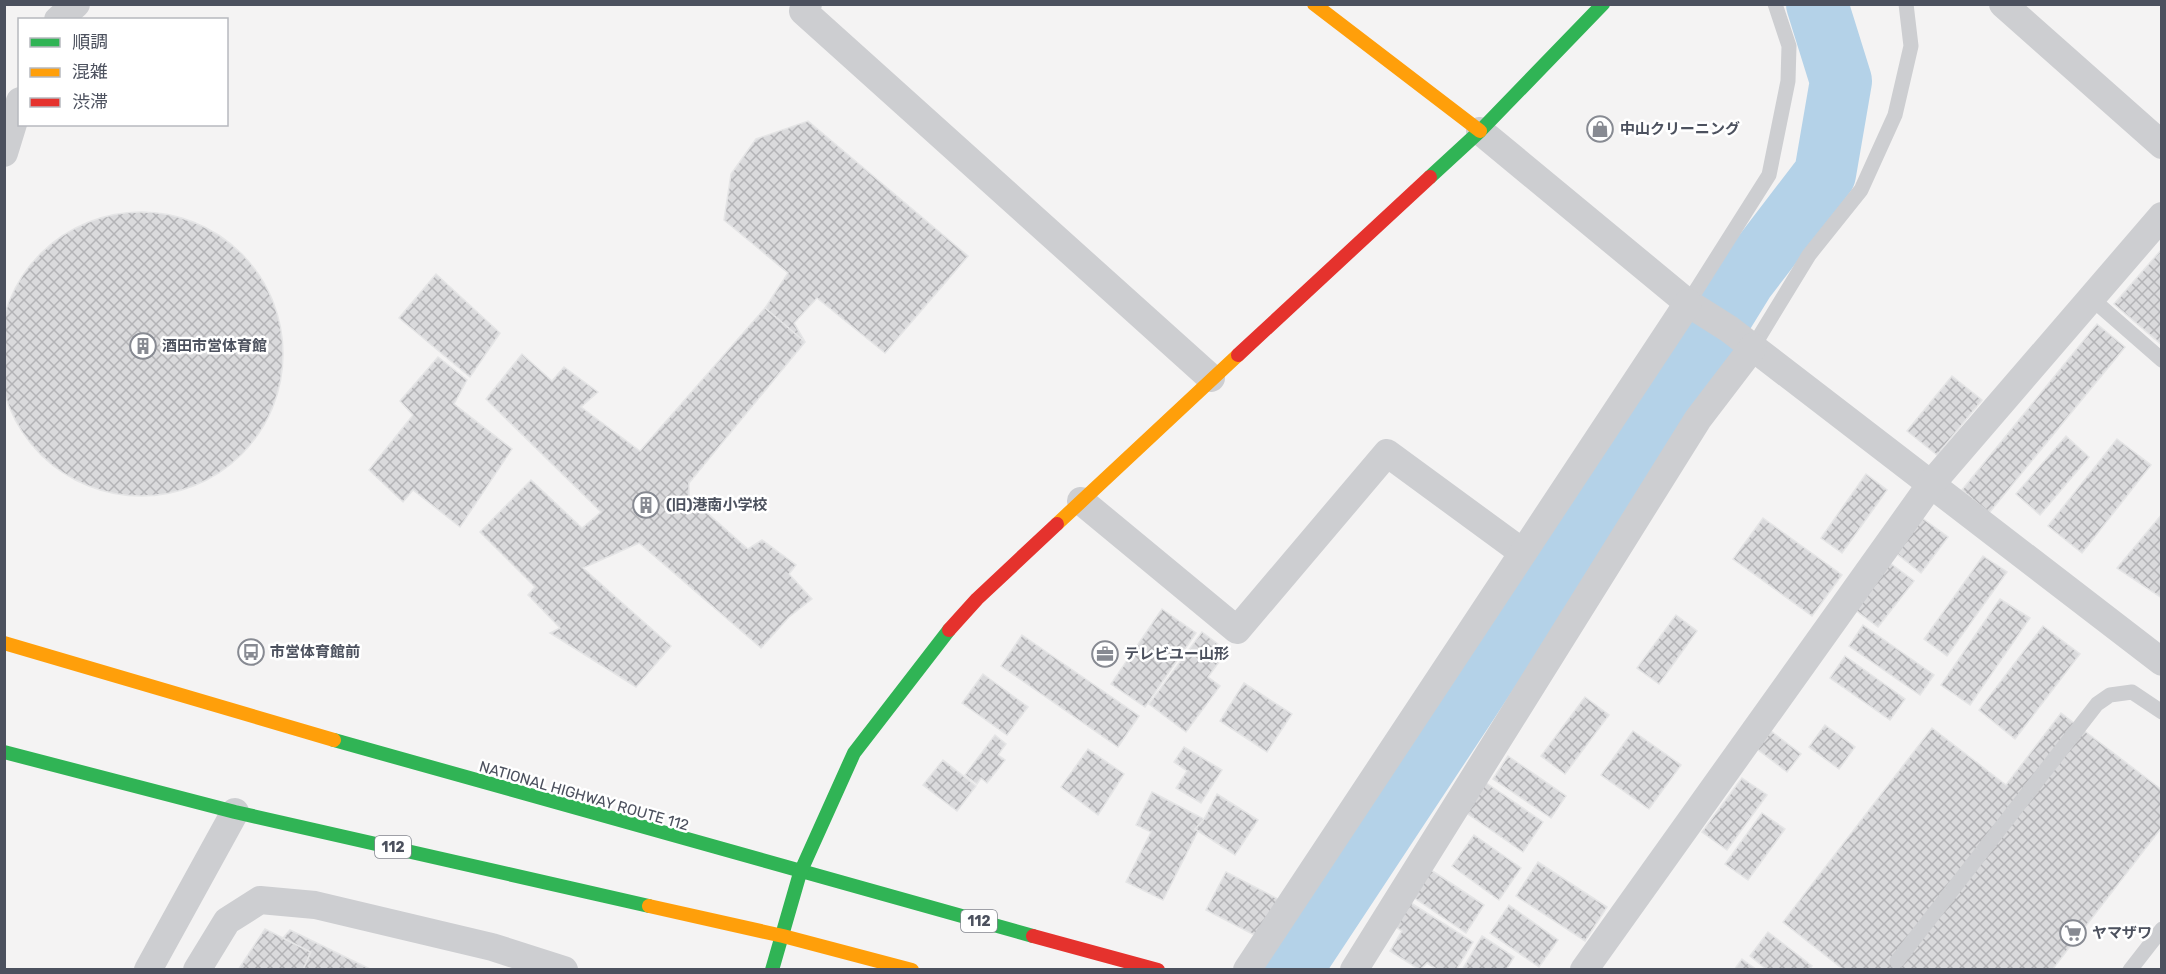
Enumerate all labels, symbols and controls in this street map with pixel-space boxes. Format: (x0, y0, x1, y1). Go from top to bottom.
legend (18, 18, 228, 126)
text: 順調 (72, 31, 108, 53)
text: 混雑 (72, 61, 108, 83)
text: 渋滞 (72, 91, 108, 113)
shop icon: 中山クリーニング (1585, 114, 1615, 144)
place label: 中山クリーニング (1620, 120, 1740, 138)
building icon: 酒田市営体育館 (128, 331, 158, 361)
place label: 酒田市営体育館 (162, 337, 267, 355)
building icon: (旧)港南小学校 (631, 490, 661, 520)
place label: (旧)港南小学校 (666, 496, 768, 514)
bus stop icon: 市営体育館前 (236, 637, 266, 667)
office icon: テレビユー山形 (1090, 639, 1120, 669)
place label: 市営体育館前 (270, 643, 360, 661)
place label: テレビユー山形 (1124, 645, 1229, 663)
street label: NATIONAL HIGHWAY ROUTE 112 (477, 757, 691, 835)
road number: 112 (375, 836, 411, 858)
road number: 112 (961, 910, 997, 932)
supermarket icon: ヤマザワ (2058, 918, 2088, 948)
place label: ヤマザワ (2092, 924, 2152, 942)

